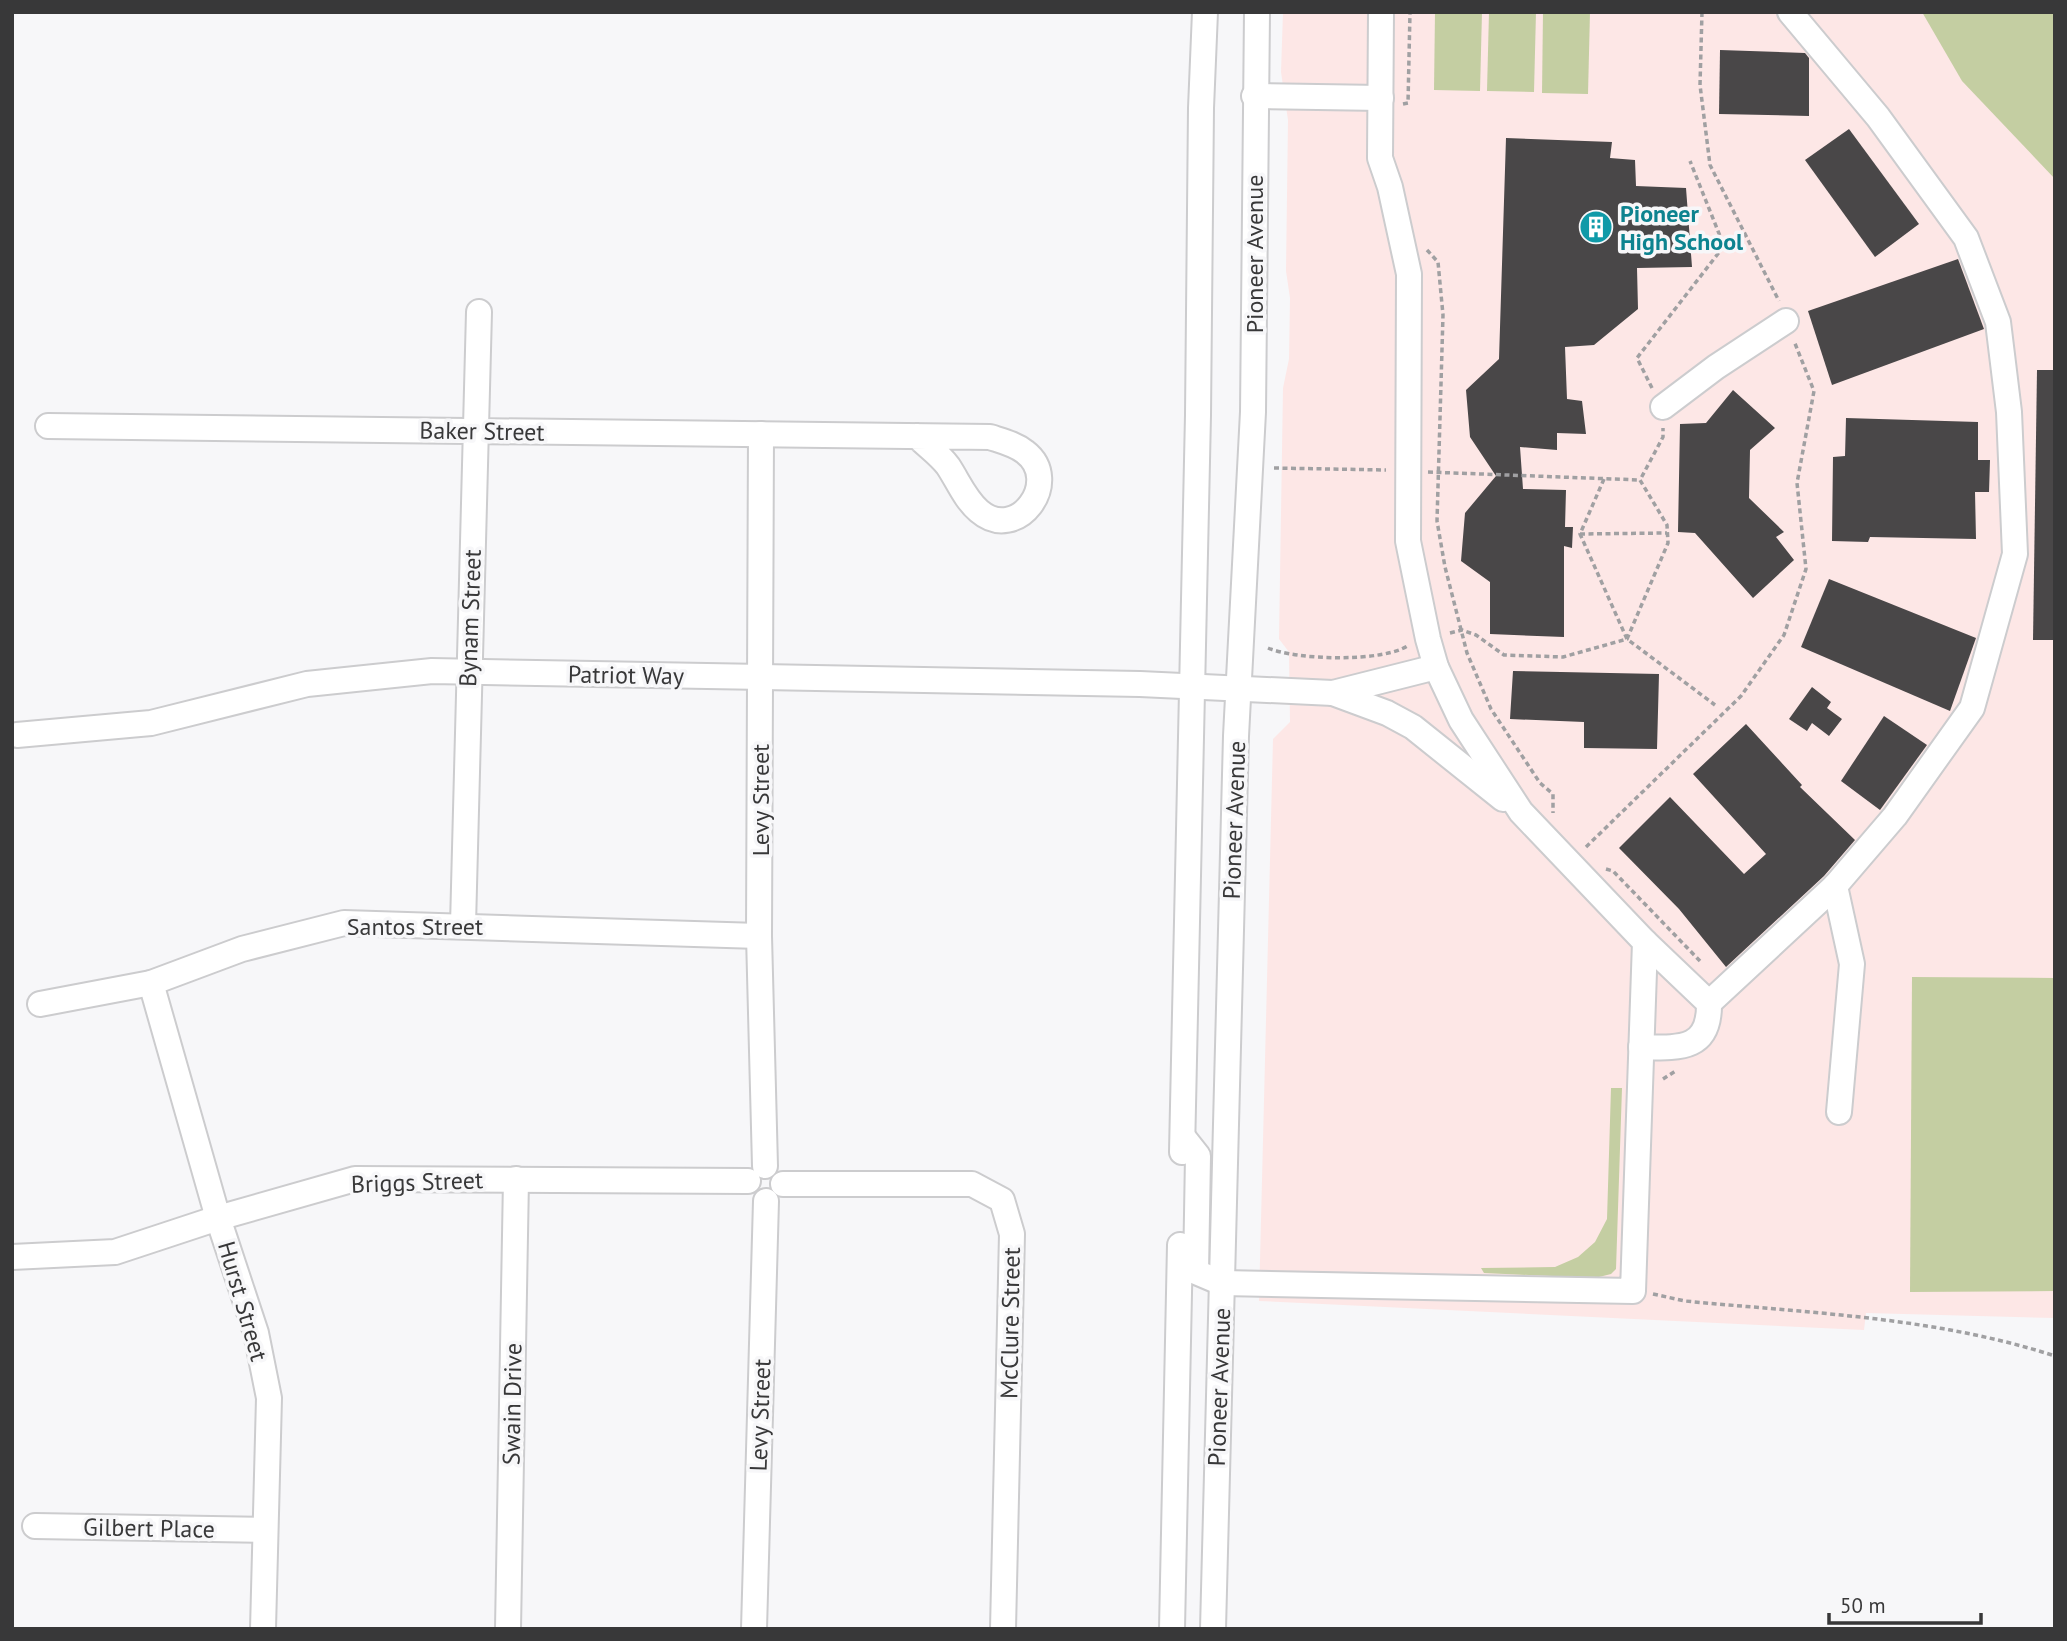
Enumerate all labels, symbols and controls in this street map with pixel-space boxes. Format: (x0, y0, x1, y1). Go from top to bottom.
street label: Pioneer Avenue (1239, 175, 1270, 333)
place label: Pioneer High School (1620, 198, 1744, 257)
building icon: Pioneer High School (1577, 208, 1615, 246)
street label: Baker Street (419, 414, 545, 448)
street label: Bynam Street (452, 549, 488, 687)
street label: Patriot Way (568, 658, 684, 692)
street label: Pioneer Avenue (1216, 740, 1252, 900)
street label: Levy Street (745, 744, 776, 856)
street label: Santos Street (347, 911, 483, 942)
street label: Briggs Street (350, 1164, 484, 1200)
street label: Hurst Street (211, 1238, 275, 1364)
street label: McClure Street (993, 1247, 1027, 1399)
street label: Pioneer Avenue (1201, 1307, 1237, 1467)
street label: Swain Drive (495, 1343, 529, 1465)
street label: Levy Street (743, 1358, 777, 1472)
street label: Gilbert Place (83, 1511, 215, 1545)
scale bar (1829, 1582, 1981, 1626)
text: 50 m (1840, 1592, 1886, 1619)

